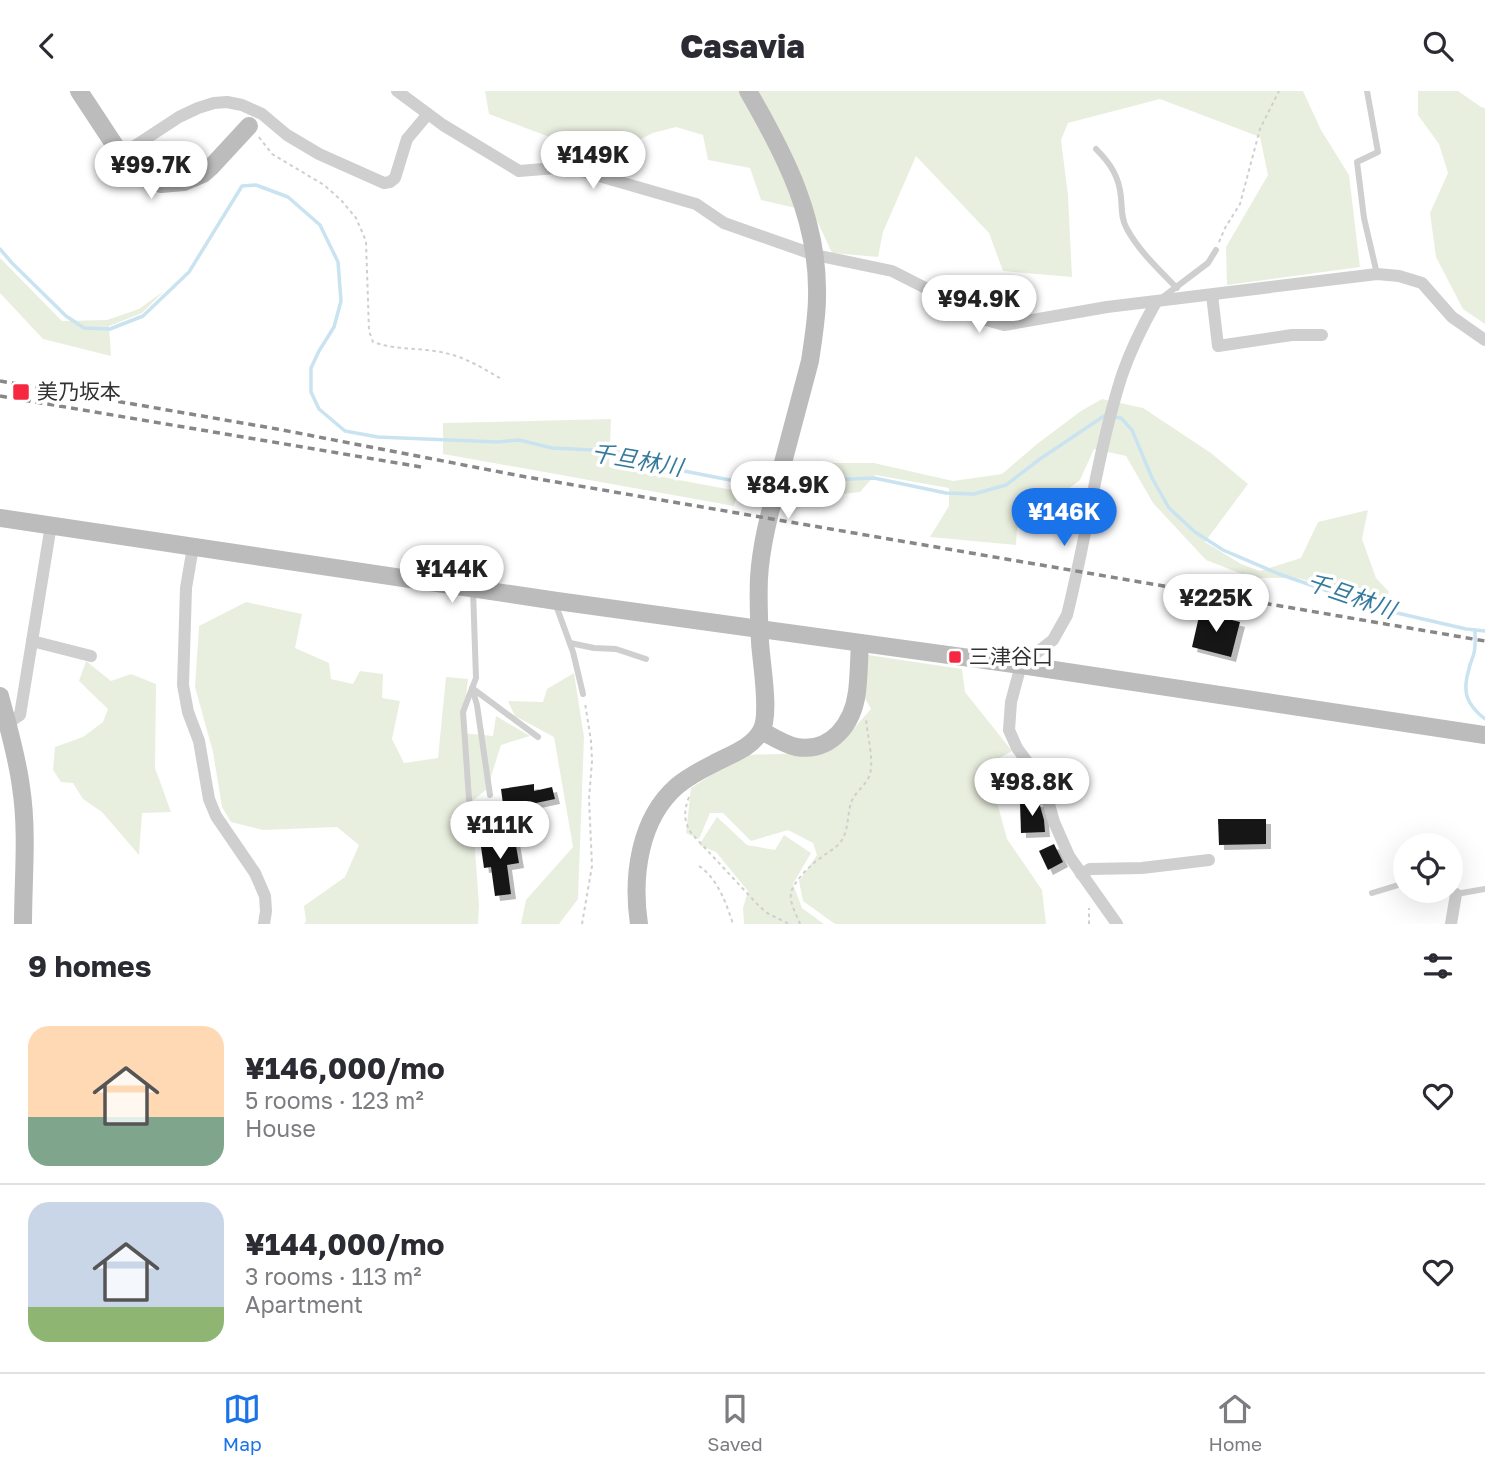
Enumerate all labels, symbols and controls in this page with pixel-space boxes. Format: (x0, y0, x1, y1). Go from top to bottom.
icon: back (28, 27, 66, 65)
text: Casavia (680, 27, 805, 65)
icon: search (1419, 27, 1457, 65)
pin: ¥149K (544, 132, 642, 191)
text: ¥149K (557, 140, 629, 168)
pin: ¥99.7K (94, 141, 208, 201)
text: ¥99.7K (111, 150, 191, 178)
pin: ¥94.9K (922, 275, 1036, 335)
text: ¥94.9K (938, 284, 1020, 312)
place label: 美乃坂本 (37, 378, 121, 404)
marker: 美乃坂本 (11, 382, 31, 402)
water label: 千旦林川 (589, 437, 688, 481)
pin: ¥84.9K (731, 461, 845, 521)
text: ¥84.9K (747, 470, 829, 498)
pin: ¥146K (1015, 489, 1113, 548)
text: ¥146K (1028, 497, 1100, 525)
pin: ¥144K (403, 545, 501, 605)
text: ¥144K (416, 554, 488, 582)
water label: 千旦林川 (1303, 567, 1402, 624)
pin: ¥225K (1167, 575, 1265, 634)
text: ¥225K (1179, 583, 1253, 611)
place label: 三津谷口 (969, 643, 1053, 669)
marker: 三津谷口 (947, 649, 963, 665)
pin: ¥98.8K (975, 759, 1089, 818)
text: ¥98.8K (990, 767, 1074, 795)
pin: ¥111K (451, 801, 549, 861)
text: ¥111K (466, 810, 534, 838)
map controls (1393, 833, 1463, 903)
button: locate (1393, 833, 1463, 903)
icon: filters (1419, 947, 1457, 985)
text: 9 homes (28, 948, 151, 984)
text: ¥146,000/mo (245, 1050, 445, 1086)
icon: home (84, 1054, 168, 1138)
icon: heart (1419, 1077, 1457, 1115)
text: 5 rooms · 123 m² (245, 1086, 424, 1114)
text: House (245, 1114, 316, 1142)
text: ¥144,000/mo (245, 1226, 445, 1262)
icon: home (84, 1230, 168, 1314)
icon: heart (1419, 1253, 1457, 1291)
text: 3 rooms · 113 m² (245, 1262, 422, 1290)
text: Apartment (245, 1290, 363, 1318)
tab: Map (223, 1390, 262, 1455)
tab: Saved (707, 1390, 763, 1455)
tab: Home (1208, 1390, 1262, 1455)

